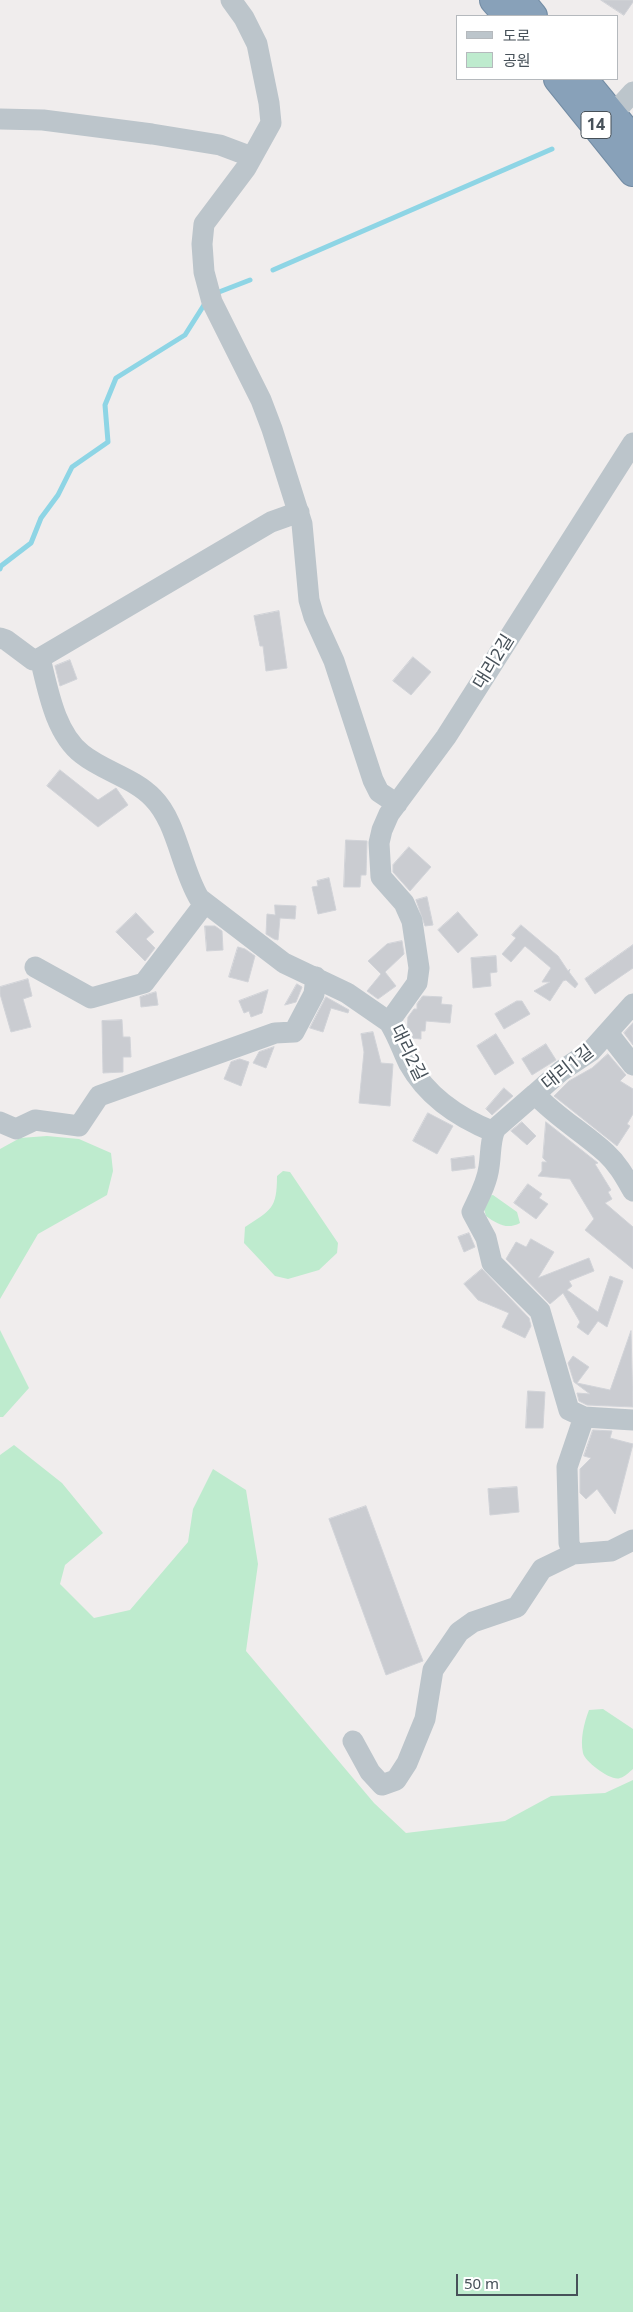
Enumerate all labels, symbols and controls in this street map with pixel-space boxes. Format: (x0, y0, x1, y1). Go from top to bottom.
legend (456, 15, 618, 80)
text: 도로 (503, 25, 531, 45)
text: 공원 (503, 50, 531, 70)
road number: 14 (581, 112, 611, 138)
street label: 대리2길 (469, 631, 519, 693)
street label: 대리2길 (385, 1021, 431, 1085)
street label: 대리1길 (538, 1041, 598, 1095)
scale bar (458, 2264, 580, 2296)
text: 50 m (464, 2273, 499, 2293)

